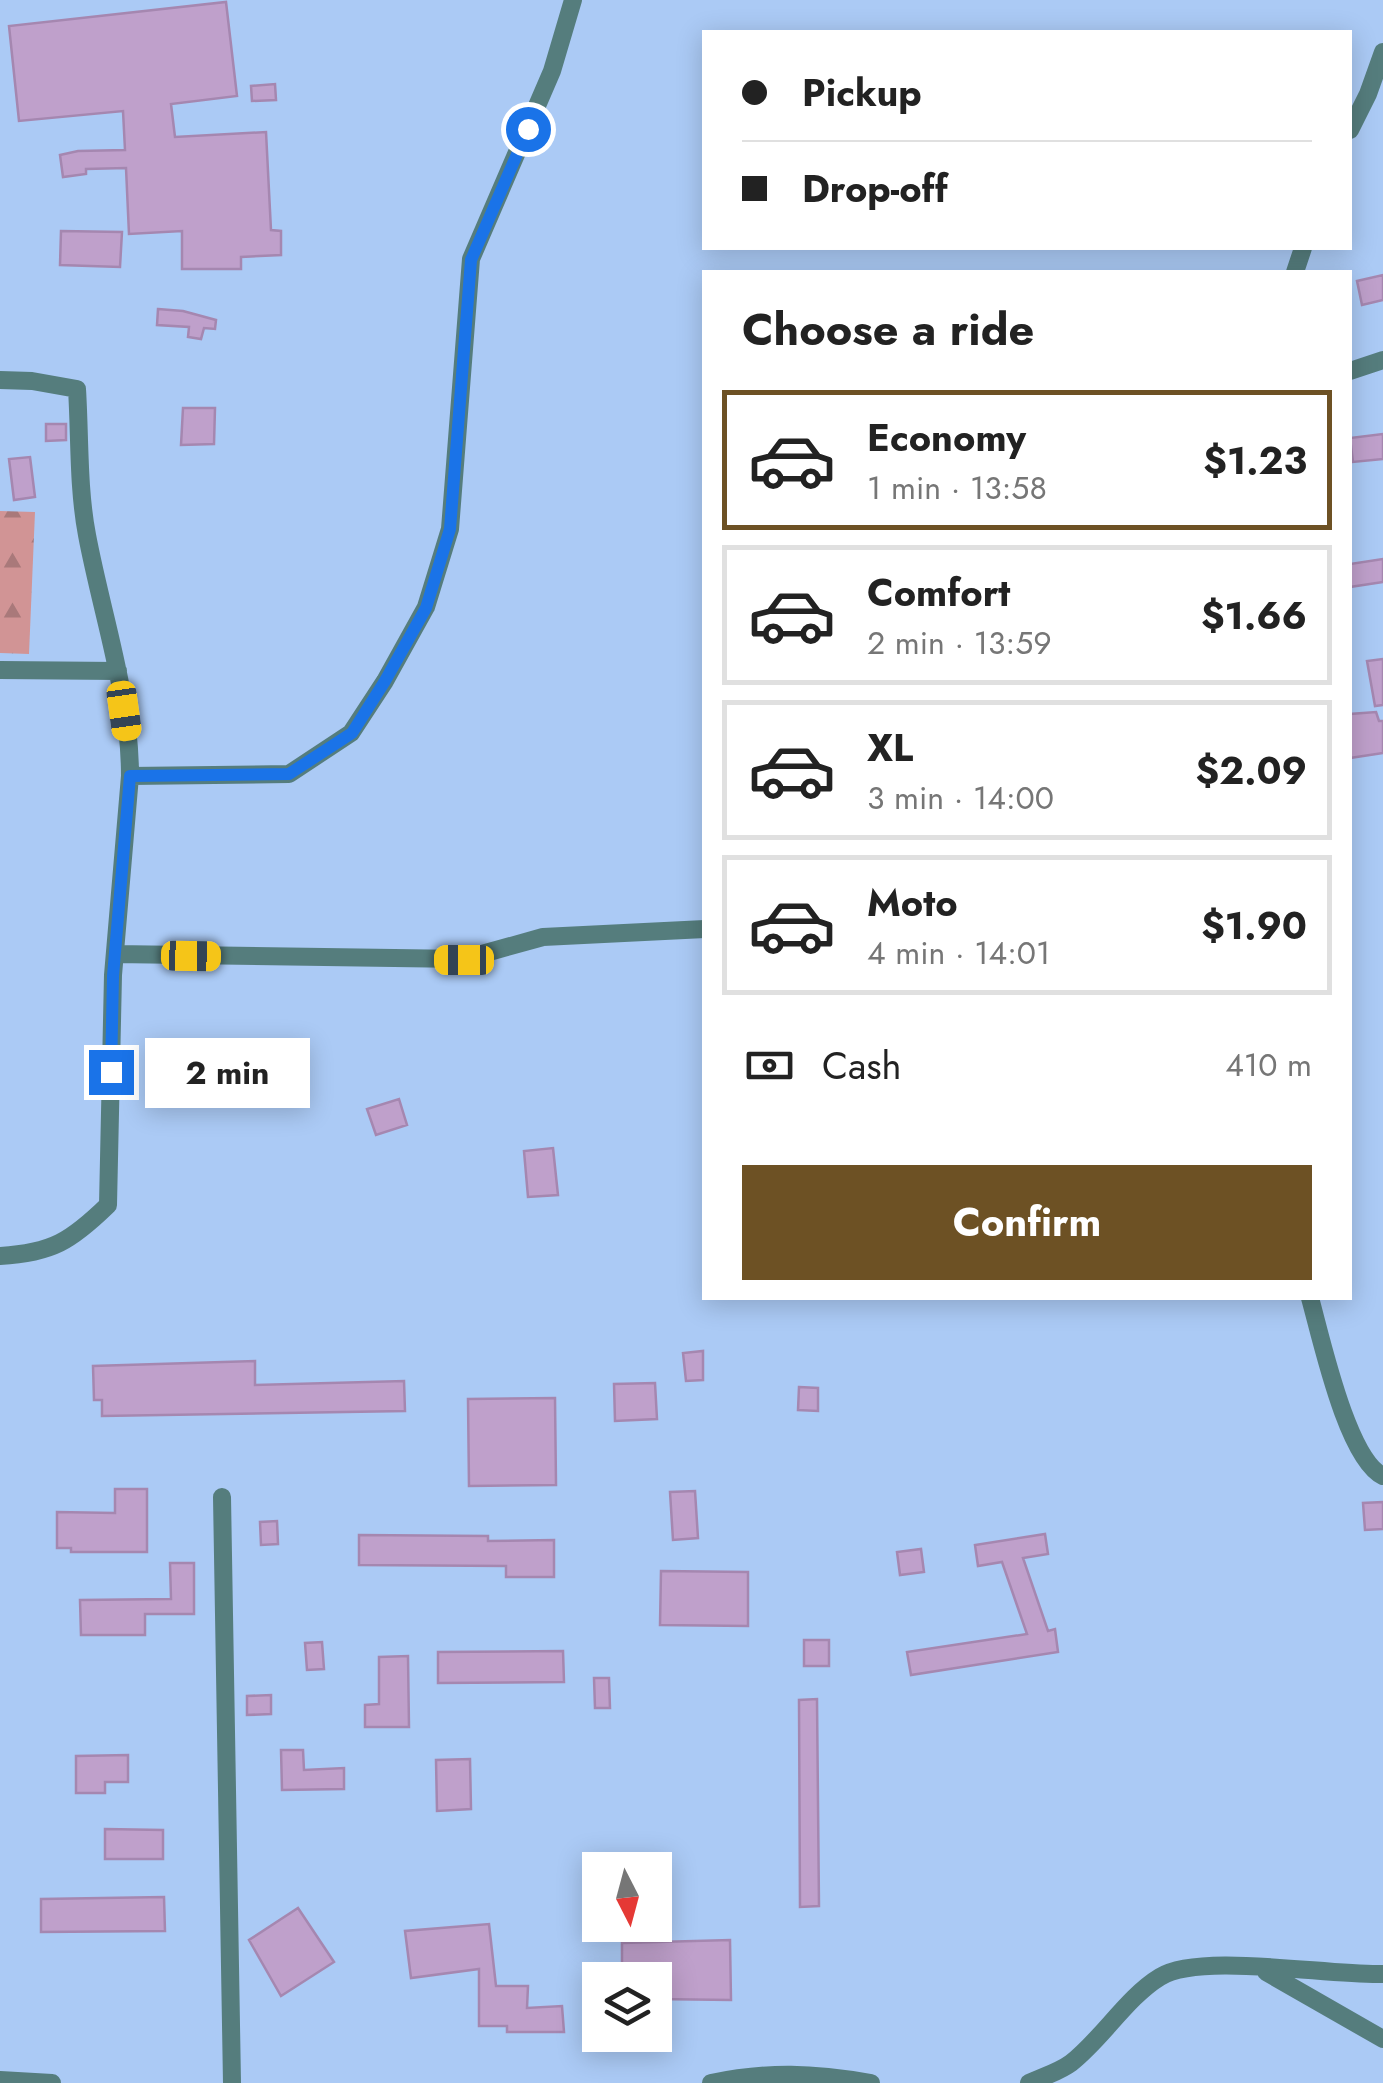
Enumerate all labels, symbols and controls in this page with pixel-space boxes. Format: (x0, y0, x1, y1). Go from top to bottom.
text: Pickup (802, 65, 922, 120)
route start (506, 107, 551, 152)
text: Drop-off (802, 161, 948, 216)
text: Choose a ride (742, 297, 1034, 362)
text: Economy (867, 410, 1026, 465)
icon: car (747, 415, 837, 505)
text: $1.23 (1203, 433, 1307, 488)
text: 1 min · 13:58 (867, 465, 1047, 511)
text: Comfort (867, 565, 1010, 620)
icon: car (747, 570, 837, 660)
text: $1.66 (1201, 588, 1307, 643)
text: 2 min · 13:59 (867, 620, 1052, 666)
car (105, 679, 143, 743)
text: XL (867, 720, 913, 775)
icon: car (747, 725, 837, 815)
text: $2.09 (1196, 743, 1307, 798)
text: 3 min · 14:00 (867, 775, 1054, 821)
text: Moto (867, 875, 958, 930)
icon: car (747, 880, 837, 970)
text: $1.90 (1201, 898, 1307, 953)
text: 4 min · 14:01 (867, 930, 1050, 976)
car (161, 940, 221, 972)
car (434, 945, 494, 975)
callout: 2 min (146, 1037, 311, 1107)
icon: cash (742, 1038, 797, 1093)
text: Cash (822, 1038, 902, 1093)
text: 410 m (1225, 1042, 1312, 1088)
route end (89, 1050, 134, 1095)
text: 2 min (185, 1050, 270, 1096)
button: Confirm (742, 1165, 1312, 1280)
north arrow (582, 1852, 672, 1942)
map controls (582, 1852, 672, 2052)
button: layers (582, 1962, 672, 2052)

